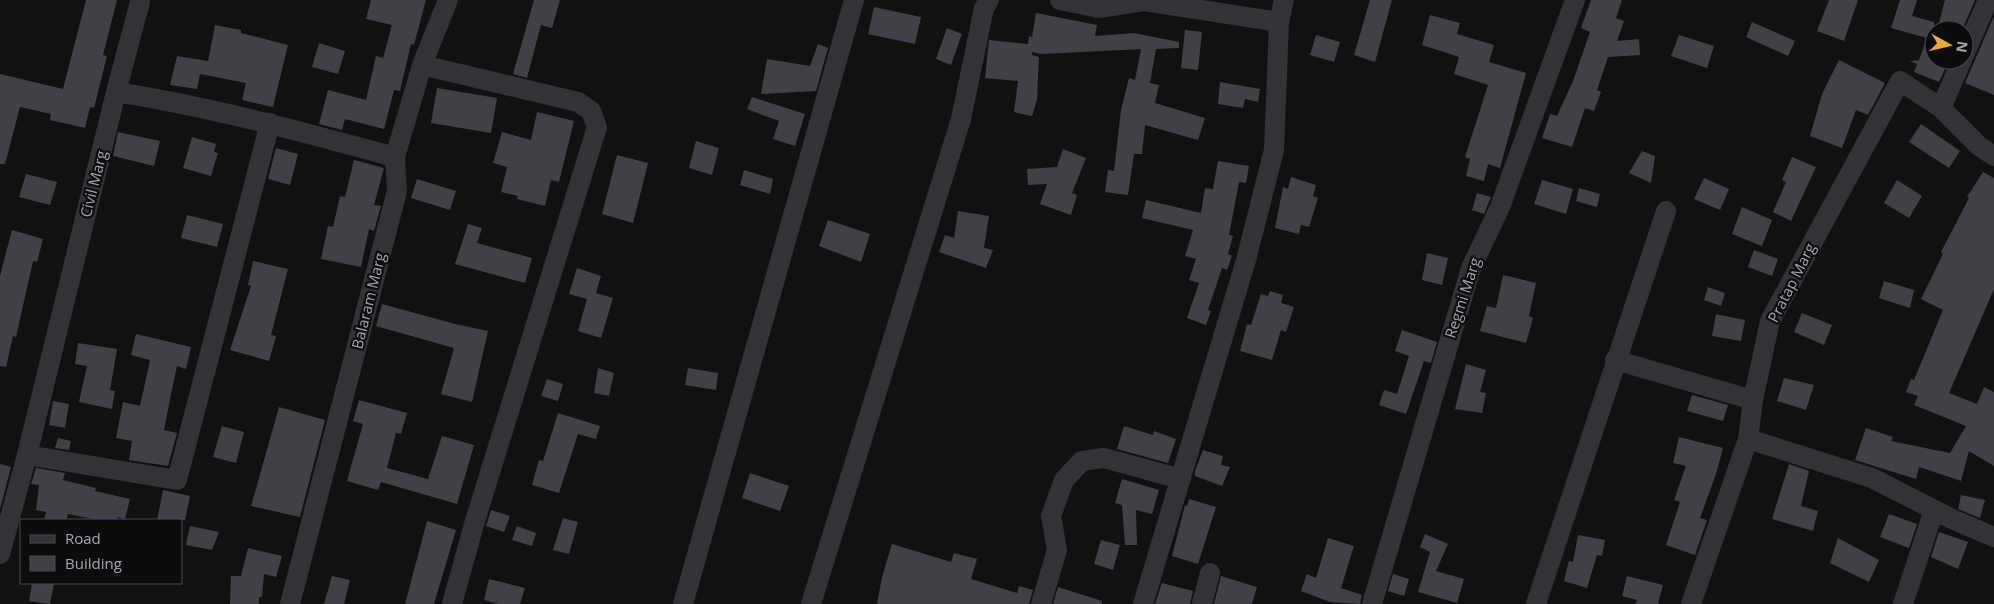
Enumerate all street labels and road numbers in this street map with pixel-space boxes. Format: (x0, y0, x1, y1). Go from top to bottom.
street label: Civil Marg (75, 148, 111, 219)
street label: Pratap Marg (1763, 240, 1820, 326)
street label: Balaram Marg (346, 251, 390, 351)
street label: Regmi Marg (1440, 255, 1484, 340)

